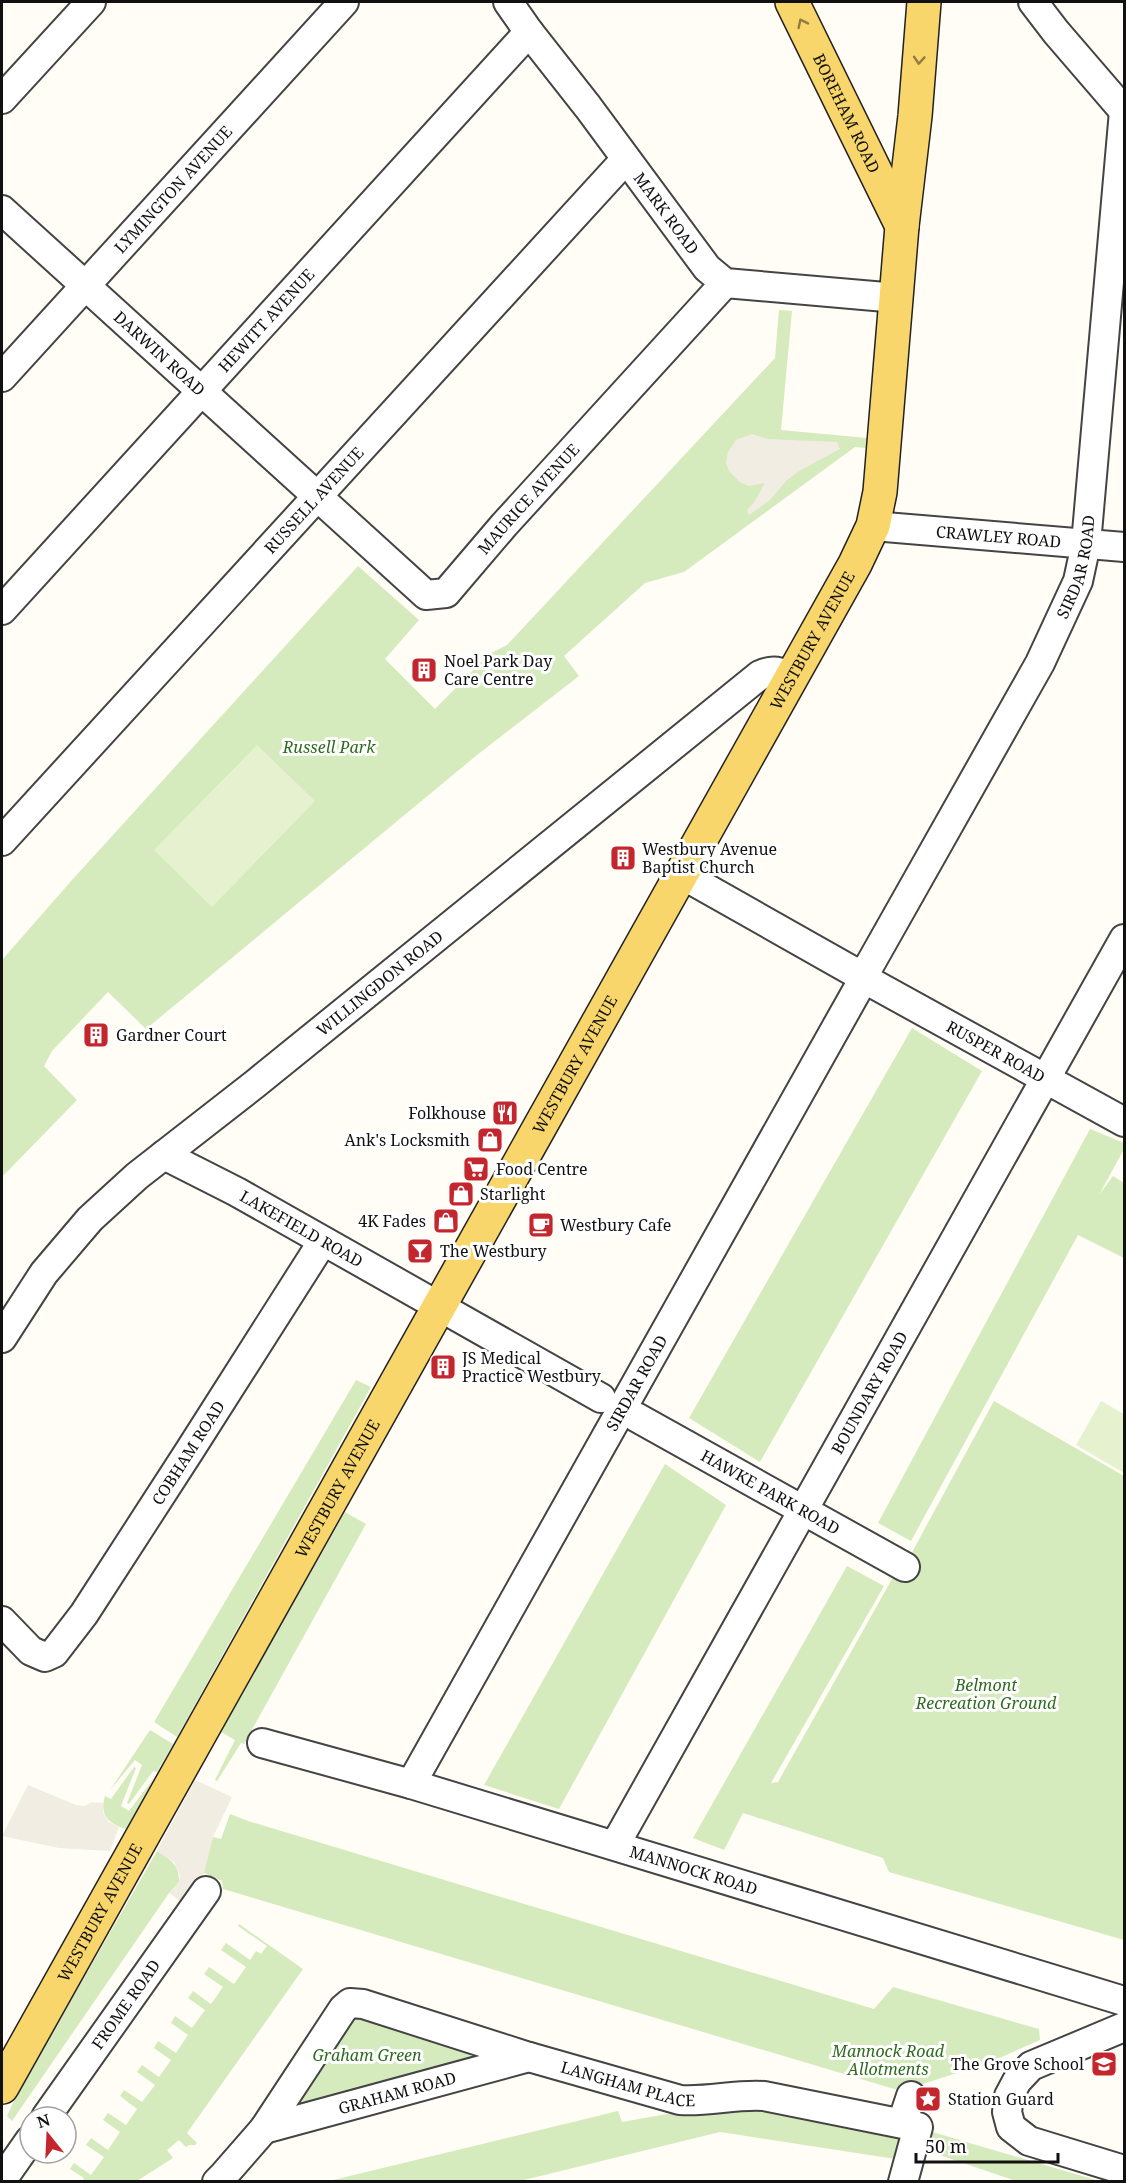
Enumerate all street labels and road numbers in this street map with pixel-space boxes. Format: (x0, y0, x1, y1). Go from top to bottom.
street label: BOREHAM ROAD (808, 50, 885, 177)
street label: LYMINGTON AVENUE (109, 121, 237, 258)
street label: MARK ROAD (629, 168, 704, 259)
street label: HEWITT AVENUE (213, 264, 319, 377)
street label: DARWIN ROAD (109, 306, 210, 400)
street label: MAURICE AVENUE (473, 439, 584, 559)
street label: RUSSELL AVENUE (259, 442, 369, 558)
street label: SIRDAR ROAD (1051, 514, 1099, 622)
street label: CRAWLEY ROAD (935, 520, 1062, 553)
street label: WESTBURY AVENUE (765, 567, 860, 714)
street label: WILLINGDON ROAD (312, 925, 447, 1041)
street label: WESTBURY AVENUE (527, 991, 622, 1138)
street label: RUSPER ROAD (943, 1015, 1049, 1087)
street label: LAKEFIELD ROAD (236, 1185, 367, 1272)
street label: BOUNDARY ROAD (826, 1327, 912, 1458)
street label: SIRDAR ROAD (601, 1331, 672, 1435)
street label: COBHAM ROAD (146, 1396, 230, 1509)
street label: WESTBURY AVENUE (290, 1415, 385, 1562)
street label: HAWKE PARK ROAD (697, 1444, 844, 1540)
street label: WESTBURY AVENUE (52, 1839, 147, 1986)
street label: MANNOCK ROAD (627, 1840, 760, 1900)
street label: FROME ROAD (86, 1955, 165, 2054)
street label: LANGHAM PLACE (558, 2056, 695, 2111)
street label: GRAHAM ROAD (336, 2066, 458, 2119)

